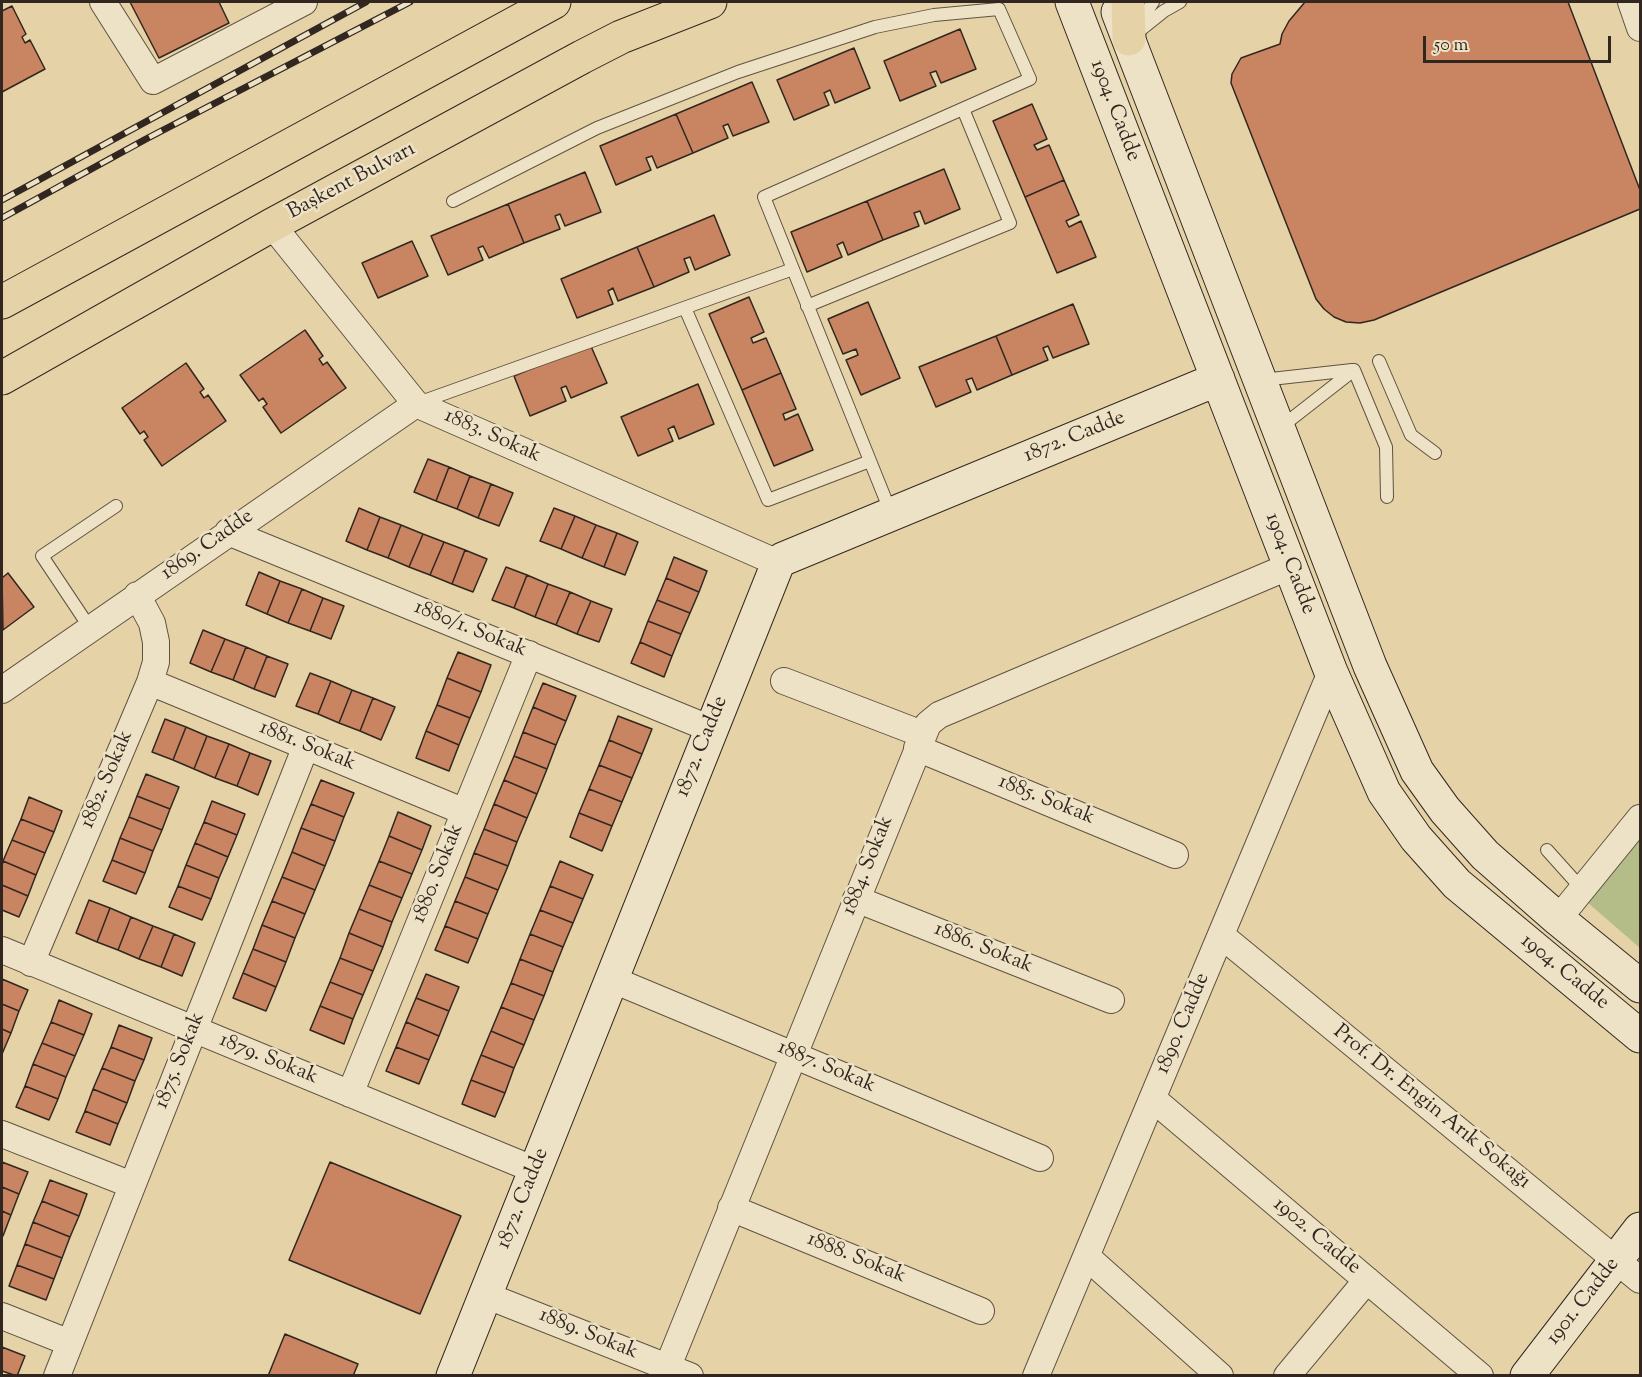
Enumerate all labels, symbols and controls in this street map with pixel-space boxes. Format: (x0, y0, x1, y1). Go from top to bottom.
scale bar (1426, 24, 1614, 62)
text: 50 m (1434, 33, 1468, 59)
street label: 1904. Cadde (1083, 57, 1145, 165)
street label: Başkent Bulvarı (284, 138, 420, 226)
street label: 1883. Sokak (440, 405, 544, 469)
street label: 1872. Cadde (1021, 406, 1129, 470)
street label: 1869. Cadde (157, 505, 259, 587)
street label: 1904. Cadde (1258, 510, 1320, 618)
street label: 1880/1. Sokak (410, 596, 530, 664)
street label: 1872. Cadde (671, 693, 735, 801)
street label: 1881. Sokak (255, 716, 359, 778)
street label: 1882. Sokak (76, 727, 140, 833)
street label: 1885. Sokak (994, 770, 1098, 832)
street label: 1884. Sokak (838, 813, 900, 919)
street label: 1880. Sokak (408, 821, 470, 927)
street label: 1886. Sokak (930, 918, 1036, 980)
street label: 1904. Cadde (1515, 930, 1613, 1016)
street label: 1890. Cadde (1151, 970, 1217, 1078)
street label: 1875. Sokak (150, 1009, 212, 1113)
street label: Prof. Dr. Engin Arık Sokağı (1327, 1021, 1535, 1195)
street label: 1879. Sokak (215, 1029, 321, 1091)
street label: 1887. Sokak (773, 1036, 879, 1100)
street label: 1872. Cadde (492, 1145, 556, 1253)
street label: 1902. Cadde (1267, 1193, 1365, 1281)
street label: 1888. Sokak (803, 1228, 909, 1290)
street label: 1901. Cadde (1542, 1253, 1626, 1351)
street label: 1889. Sokak (535, 1304, 641, 1366)

